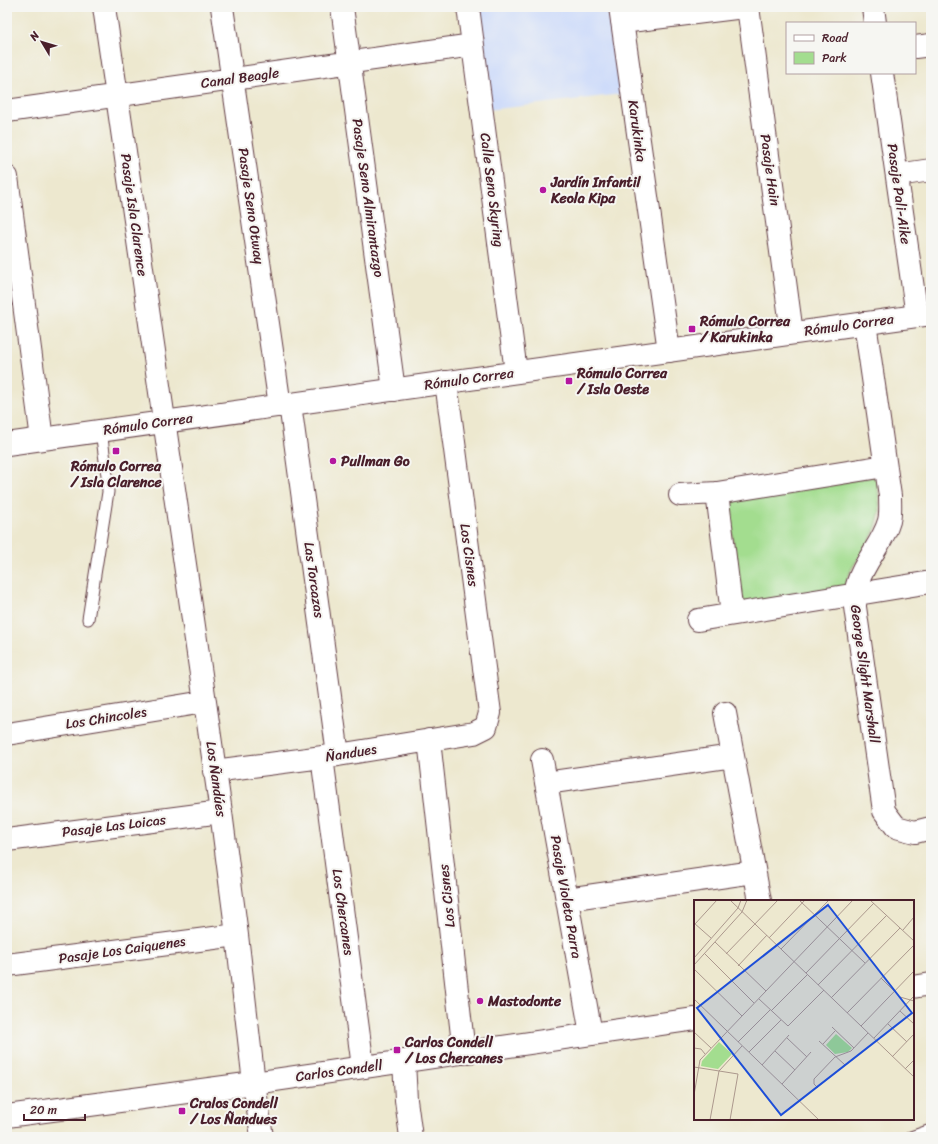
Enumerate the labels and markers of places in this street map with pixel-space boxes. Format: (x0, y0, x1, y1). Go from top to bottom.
place label: Jardín Infantil Keola Kipa (550, 170, 642, 211)
marker: Jardín Infantil Keola Kipa (538, 185, 548, 195)
place label: Rómulo Correa / Karukinka (699, 309, 791, 350)
marker: Rómulo Correa / Karukinka (687, 324, 697, 334)
place label: Rómulo Correa / Isla Oeste (576, 361, 668, 402)
marker: Rómulo Correa / Isla Oeste (564, 376, 574, 386)
marker: Rómulo Correa / Isla Clarence (111, 446, 121, 456)
place label: Pullman Go (341, 449, 410, 474)
place label: Rómulo Correa / Isla Clarence (69, 454, 162, 495)
marker: Pullman Go (328, 456, 338, 466)
place label: Mastodonte (487, 989, 562, 1014)
marker: Mastodonte (475, 996, 485, 1006)
place label: Carlos Condell / Los Chercanes (404, 1030, 503, 1071)
marker: Carlos Condell / Los Chercanes (392, 1045, 402, 1055)
place label: Cralos Condell / Los Ñandues (189, 1091, 279, 1132)
marker: Cralos Condell / Los Ñandues (177, 1106, 187, 1116)

